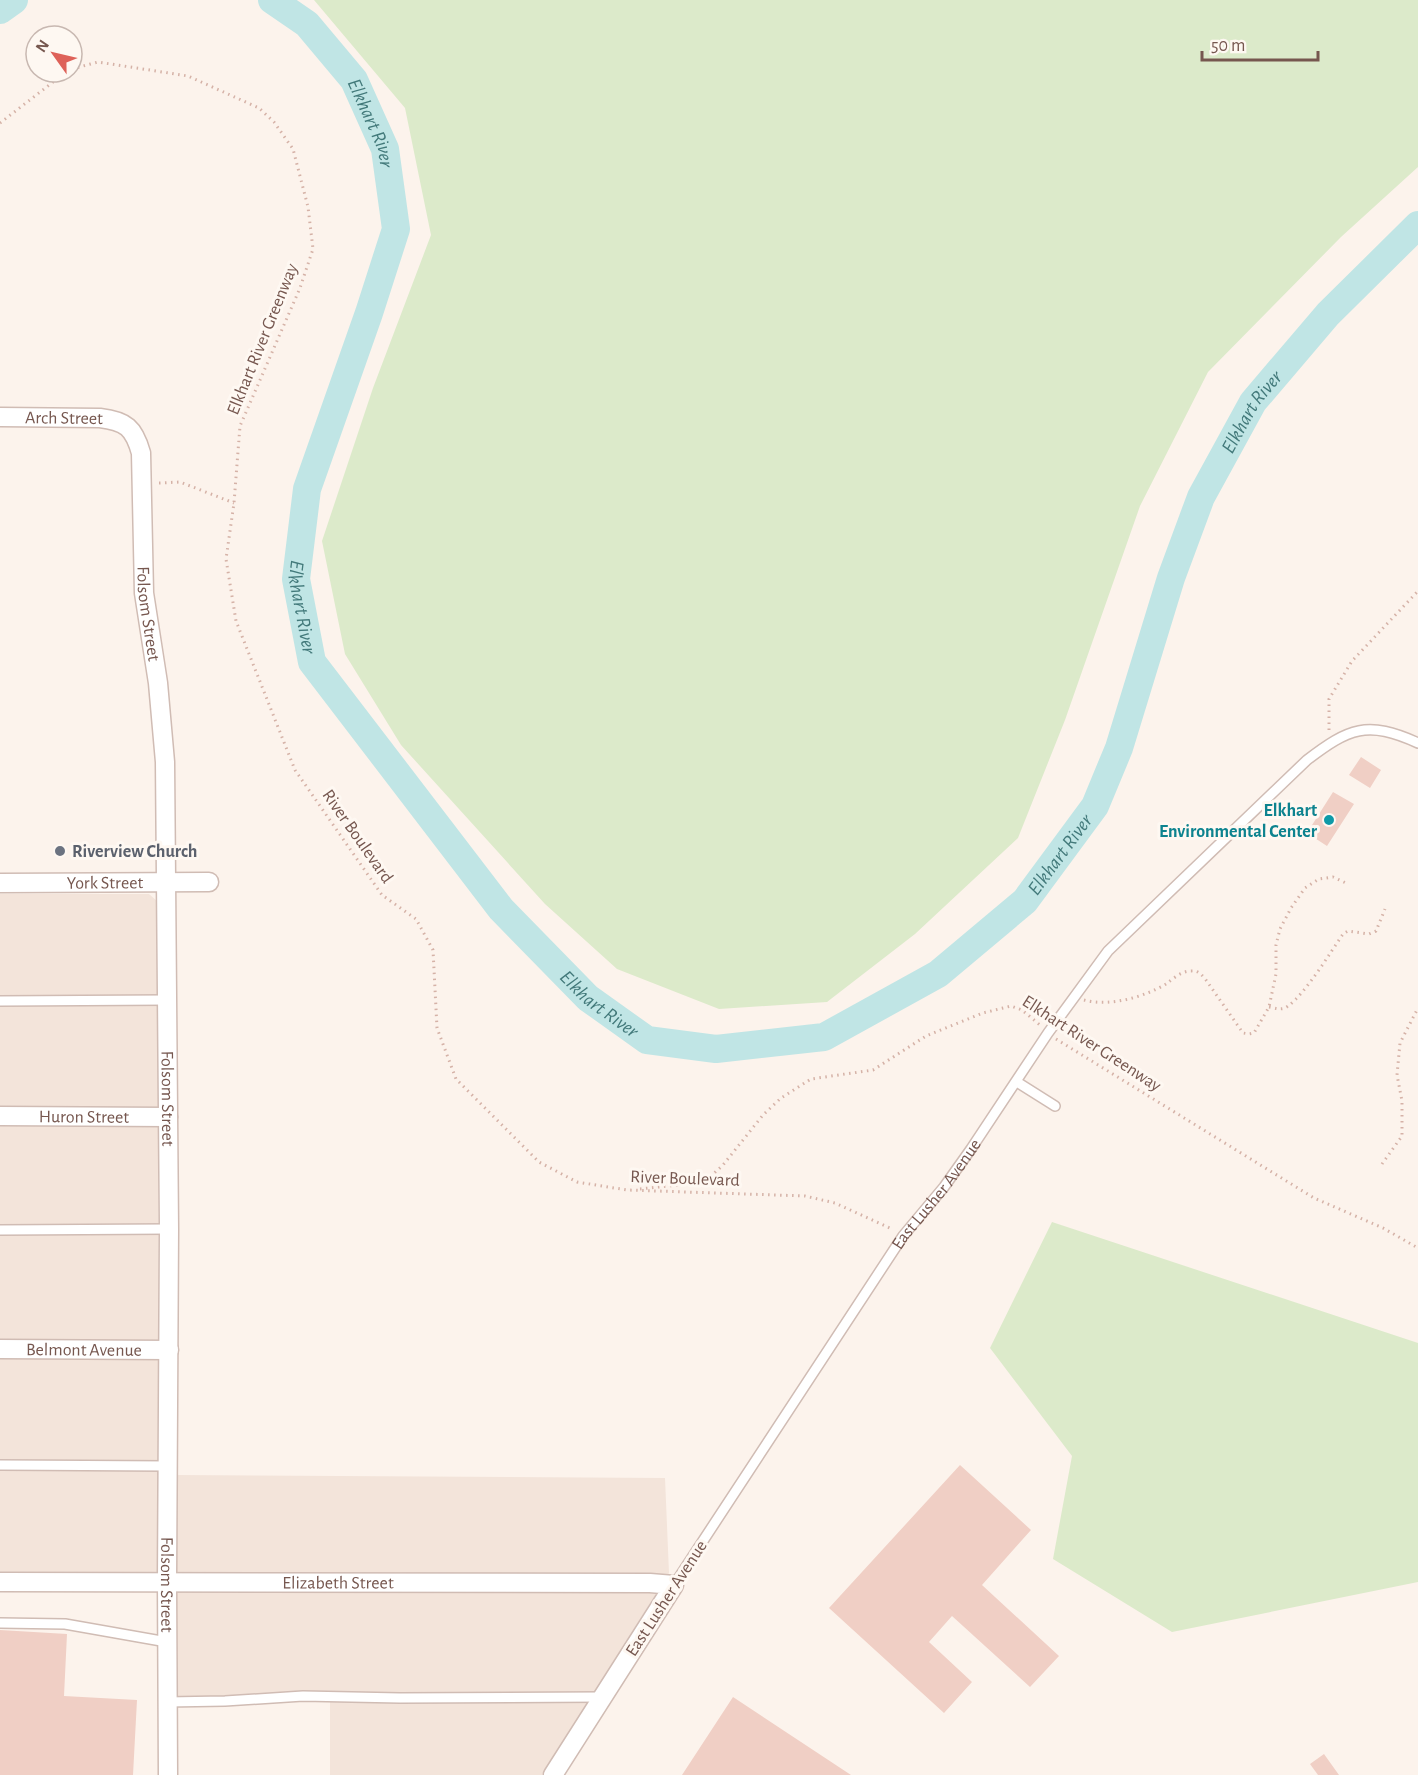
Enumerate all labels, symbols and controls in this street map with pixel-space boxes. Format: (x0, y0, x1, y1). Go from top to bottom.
north arrow (24, 24, 84, 84)
scale bar (1202, 24, 1318, 62)
text: N (33, 37, 52, 55)
text: 50 m (1211, 37, 1245, 55)
water label: Elkhart River (344, 76, 396, 169)
street label: Elkhart River Greenway (224, 261, 302, 418)
water label: Elkhart River (1218, 367, 1286, 457)
street label: Arch Street (25, 409, 103, 428)
water label: Elkhart River (284, 559, 319, 656)
street label: Folsom Street (133, 566, 163, 663)
street label: River Boulevard (318, 787, 396, 887)
place label: Elkhart Environmental Center (1159, 802, 1318, 841)
water label: Elkhart River (1024, 810, 1097, 899)
marker: Elkhart Environmental Center (1322, 813, 1336, 827)
place label: Riverview Church (72, 843, 197, 861)
marker: Riverview Church (53, 844, 67, 858)
street label: York Street (67, 874, 144, 893)
water label: Elkhart River (556, 967, 642, 1042)
street label: Elkhart River Greenway (1019, 992, 1164, 1096)
street label: Folsom Street (157, 1051, 176, 1147)
street label: Huron Street (39, 1108, 129, 1127)
street label: East Lusher Avenue (889, 1136, 985, 1253)
street label: River Boulevard (630, 1168, 740, 1190)
street label: Belmont Avenue (26, 1341, 142, 1360)
street label: Folsom Street (157, 1537, 175, 1633)
street label: East Lusher Avenue (623, 1537, 711, 1660)
street label: Elizabeth Street (282, 1574, 394, 1593)

